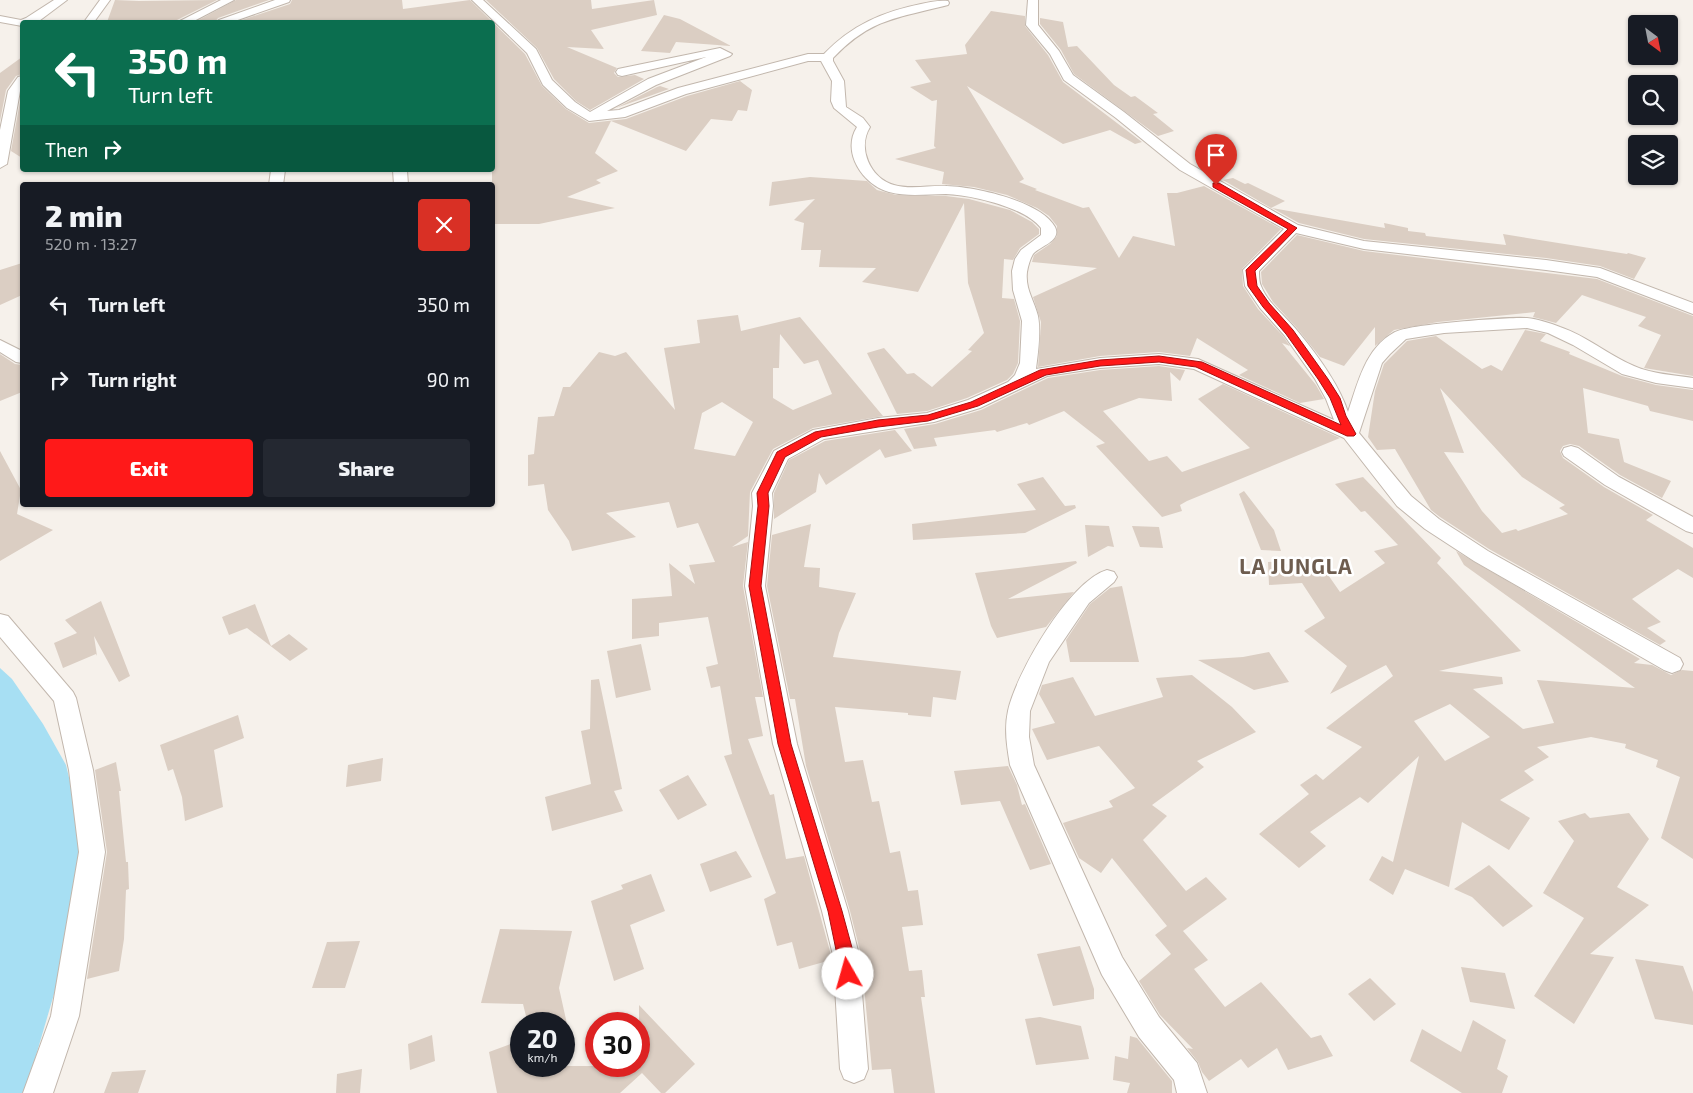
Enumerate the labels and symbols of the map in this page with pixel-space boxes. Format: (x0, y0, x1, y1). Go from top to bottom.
north arrow (1628, 15, 1678, 65)
pin (1195, 134, 1237, 185)
district label: LA JUNGLA (1239, 553, 1353, 578)
position arrow (821, 947, 873, 999)
speed limit sign: 30 (585, 1012, 650, 1077)

